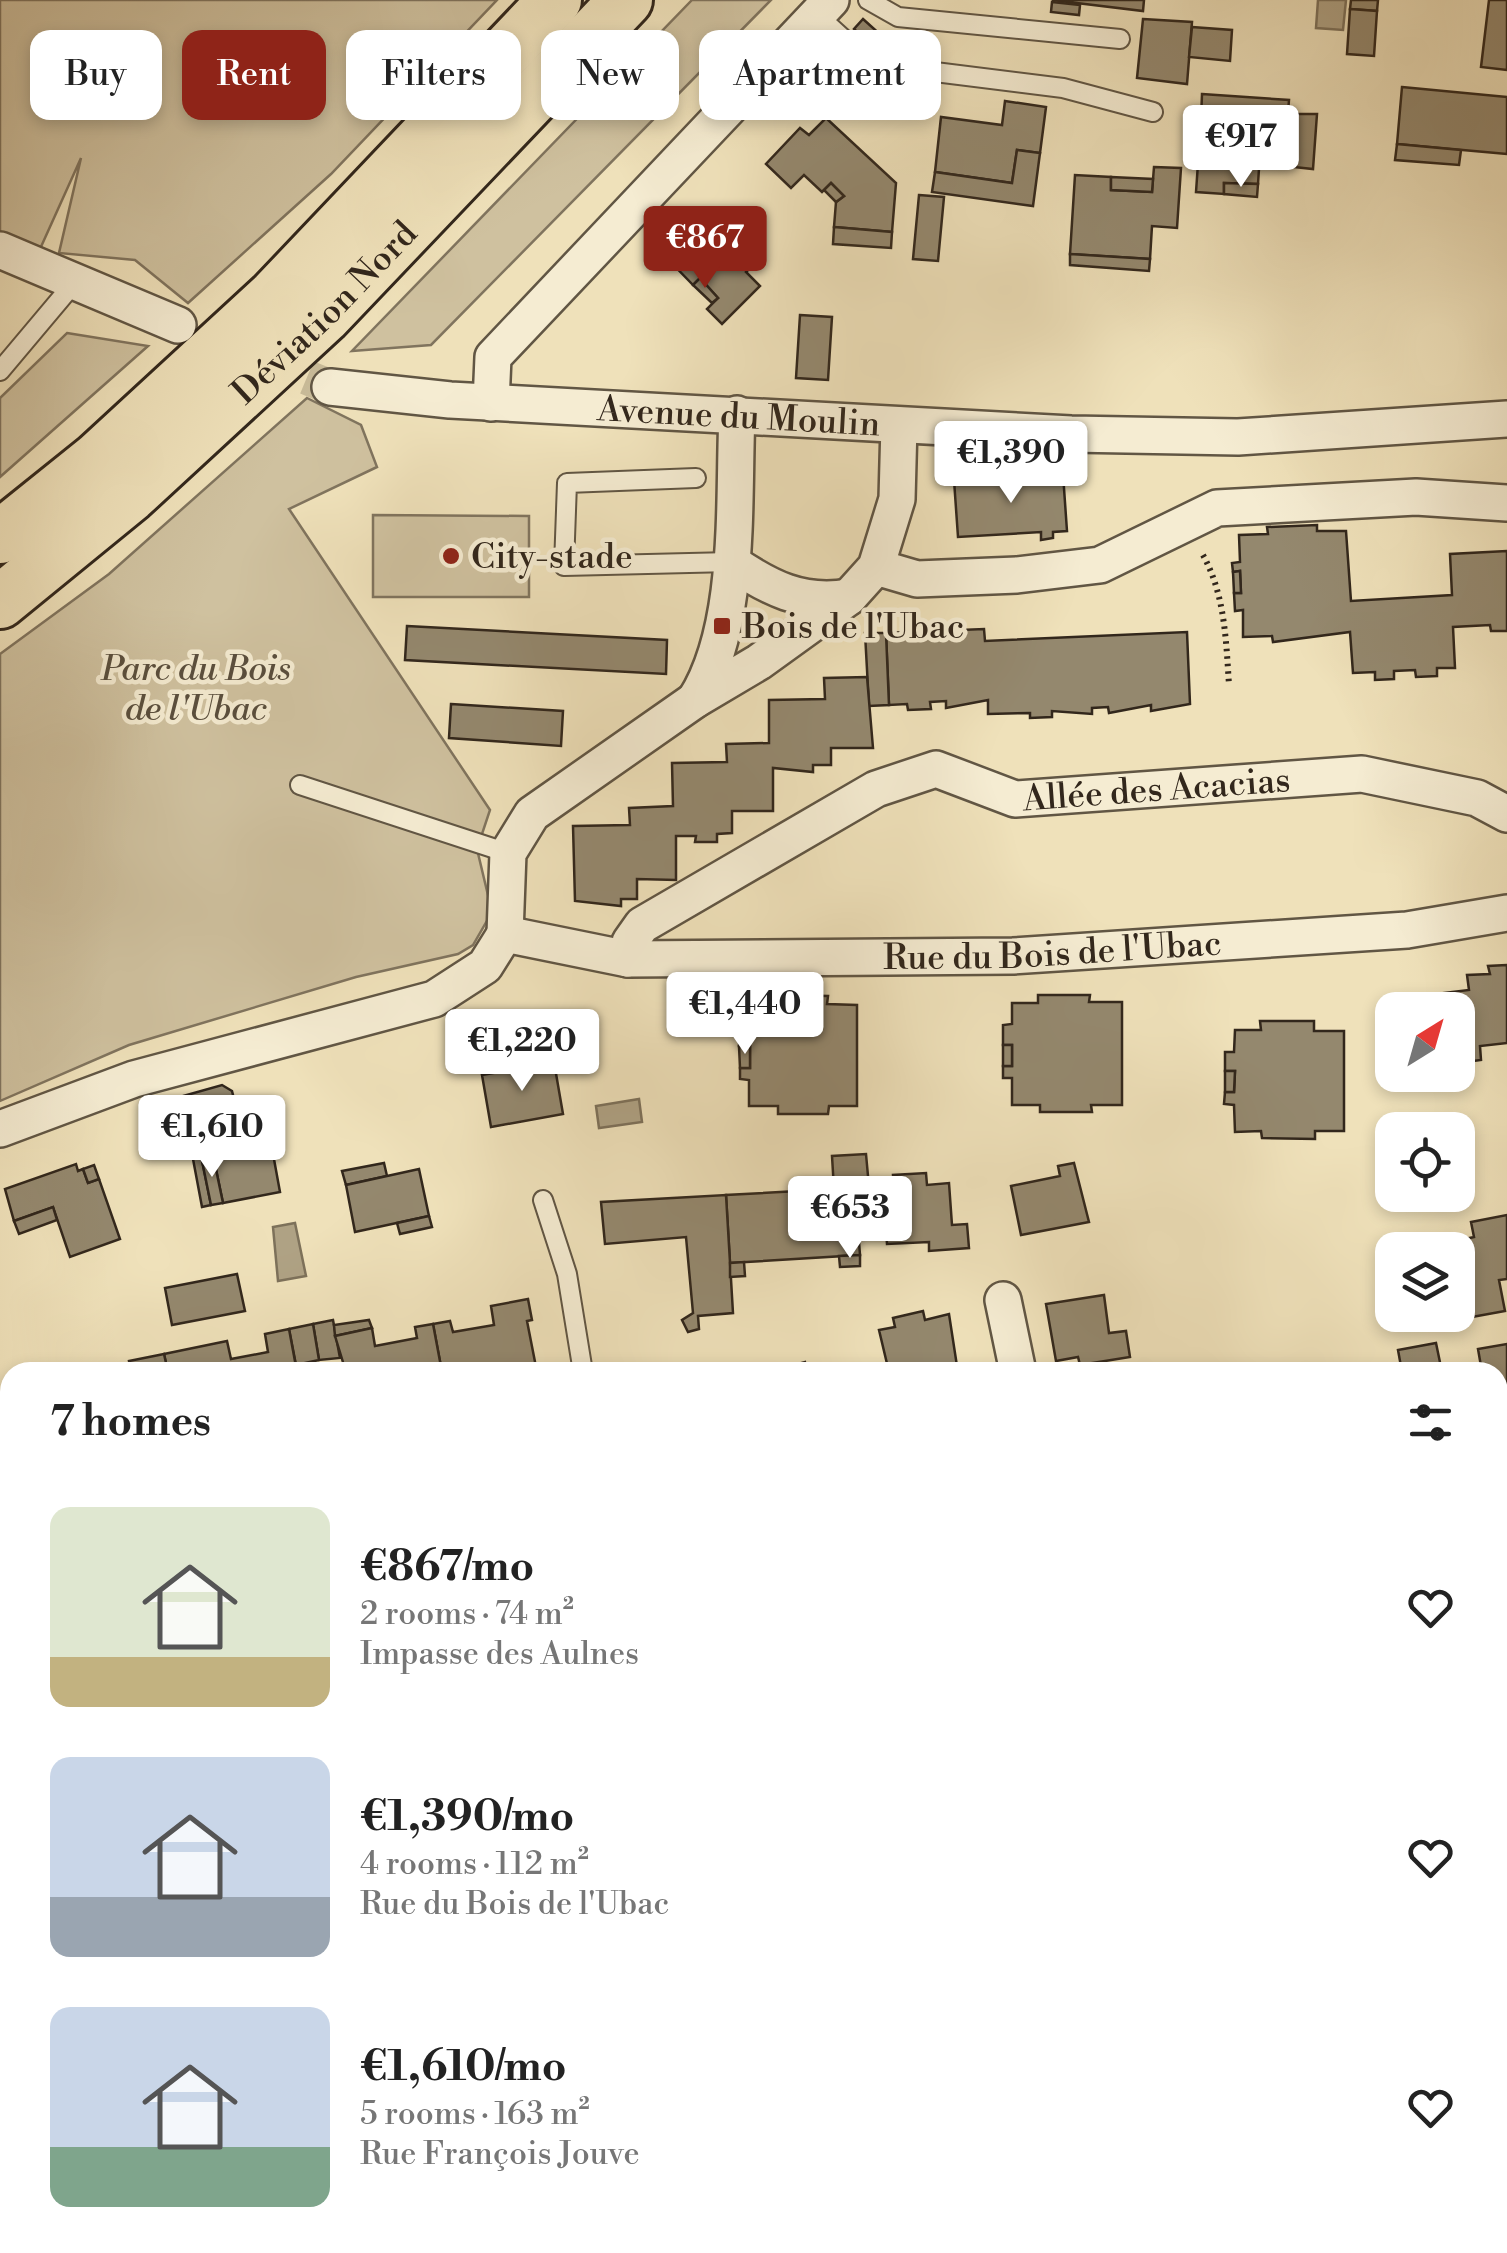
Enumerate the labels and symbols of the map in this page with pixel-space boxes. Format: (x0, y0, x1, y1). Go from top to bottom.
pin: €917 (1182, 105, 1300, 190)
pin: €867 (646, 206, 764, 291)
street label: Déviation Nord (223, 213, 427, 414)
street label: Avenue du Moulin (595, 388, 881, 447)
pin: €1,390 (930, 421, 1092, 506)
place label: City-stade (471, 536, 633, 579)
marker: City-stade (440, 545, 462, 567)
place label: Bois de l'Ubac (741, 606, 964, 649)
marker: Bois de l'Ubac (711, 615, 733, 637)
park label: Parc du Bois de l'Ubac (100, 648, 291, 731)
street label: Allée des Acacias (1020, 759, 1292, 821)
street label: Rue du Bois de l'Ubac (883, 922, 1223, 980)
pin: €1,440 (664, 972, 826, 1057)
north arrow (1375, 992, 1475, 1092)
pin: €1,220 (441, 1009, 603, 1094)
pin: €1,610 (131, 1095, 293, 1180)
pin: €653 (791, 1176, 909, 1261)

